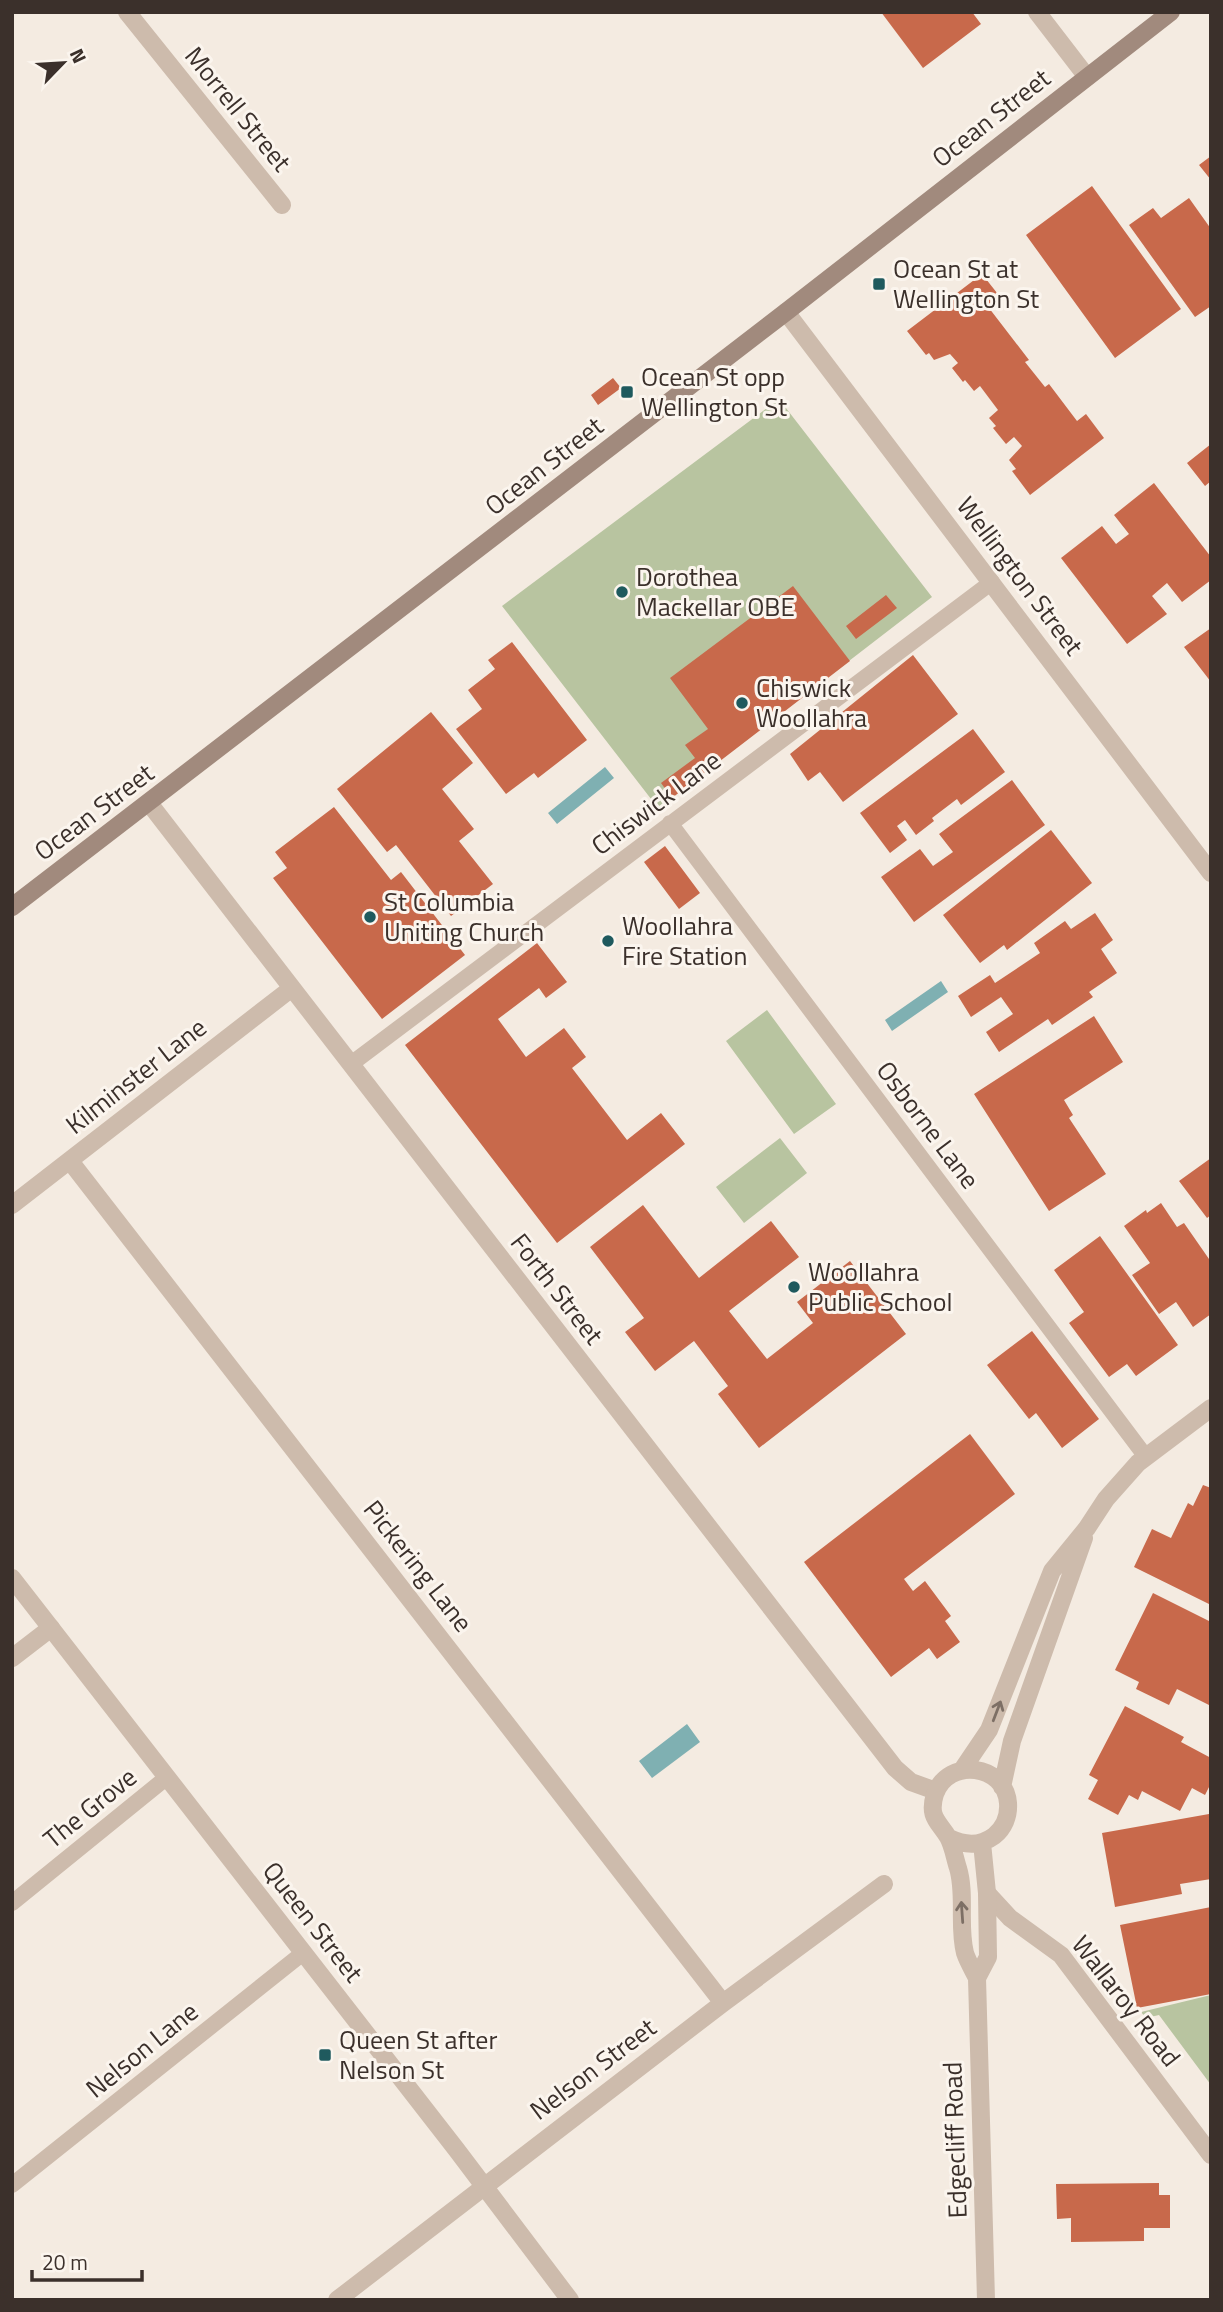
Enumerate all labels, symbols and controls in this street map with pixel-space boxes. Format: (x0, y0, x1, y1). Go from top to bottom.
north arrow (28, 28, 98, 98)
street label: Morrell Street (176, 38, 301, 180)
text: N (63, 44, 95, 68)
street label: Ocean Street (923, 59, 1058, 176)
place label: Ocean St at Wellington St (893, 249, 1039, 318)
marker: Ocean St at Wellington St (871, 276, 887, 292)
place label: Ocean St opp Wellington St (641, 357, 787, 426)
marker: Ocean St opp Wellington St (619, 384, 635, 400)
street label: Ocean Street (476, 407, 611, 524)
street label: Wellington Street (948, 488, 1093, 663)
place label: Dorothea Mackellar OBE (636, 557, 795, 626)
marker: Dorothea Mackellar OBE (614, 584, 630, 600)
place label: Chiswick Woollahra (756, 668, 867, 737)
marker: Chiswick Woollahra (734, 695, 750, 711)
street label: Chiswick Lane (583, 741, 729, 864)
street label: Ocean Street (26, 754, 162, 870)
place label: St Columbia Uniting Church (384, 882, 544, 951)
place label: Woollahra Fire Station (622, 906, 747, 975)
marker: St Columbia Uniting Church (362, 909, 378, 925)
marker: Woollahra Fire Station (600, 933, 616, 949)
street label: Kilminster Lane (57, 1008, 214, 1143)
street label: Osborne Lane (867, 1053, 989, 1197)
street label: Forth Street (501, 1225, 613, 1353)
place label: Woollahra Public School (808, 1252, 953, 1321)
marker: Woollahra Public School (786, 1279, 802, 1295)
street label: Pickering Lane (354, 1491, 482, 1640)
one-way arrow (991, 1701, 1004, 1722)
street label: The Grove (35, 1758, 145, 1857)
street label: Queen Street (254, 1853, 373, 1990)
one-way arrow (955, 1901, 968, 1924)
street label: Wallaroy Road (1063, 1927, 1190, 2075)
street label: Nelson Lane (77, 1992, 206, 2107)
street label: Nelson Street (521, 2008, 664, 2129)
place label: Queen St after Nelson St (339, 2020, 498, 2089)
marker: Queen St after Nelson St (317, 2047, 333, 2063)
street label: Edgecliff Road (932, 2061, 977, 2219)
scale bar (32, 2238, 142, 2282)
text: 20 m (42, 2246, 88, 2278)

